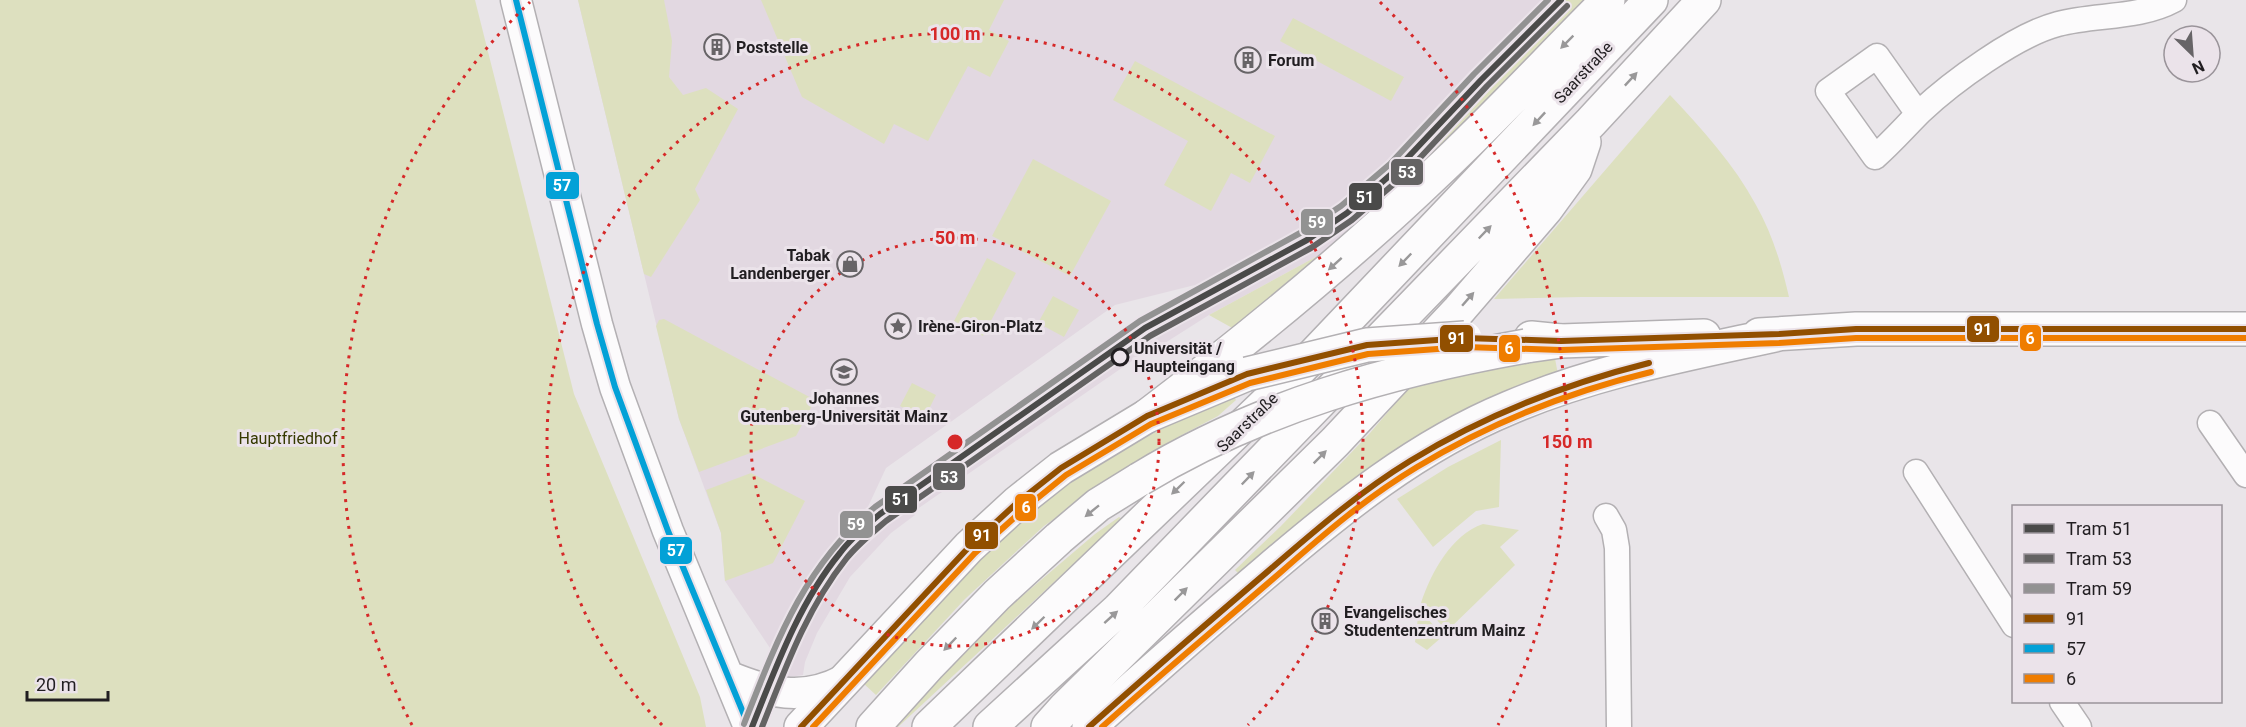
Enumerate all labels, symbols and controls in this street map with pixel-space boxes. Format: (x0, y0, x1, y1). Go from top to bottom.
text: 100 m (929, 23, 981, 44)
north arrow (2162, 24, 2222, 84)
building icon: Poststelle (702, 32, 732, 62)
one-way arrow (1560, 34, 1574, 48)
street label: Saarstraße (1550, 37, 1617, 107)
place label: Poststelle (736, 38, 809, 57)
building icon: Forum (1233, 45, 1263, 75)
place label: Forum (1268, 51, 1314, 70)
text: N (2189, 56, 2207, 78)
one-way arrow (1624, 72, 1637, 87)
one-way arrow (1533, 111, 1546, 126)
line badge: 53 (1390, 158, 1424, 186)
text: 53 (1398, 163, 1416, 182)
line badge: 57 (545, 171, 580, 200)
text: 57 (553, 176, 571, 195)
line badge: 51 (1348, 182, 1383, 211)
text: 51 (1356, 188, 1374, 207)
line badge: 59 (1300, 208, 1334, 236)
text: 59 (1308, 213, 1326, 232)
one-way arrow (1478, 225, 1492, 239)
text: 50 m (935, 227, 975, 248)
place label: Tabak Landenberger (730, 246, 830, 283)
shop icon: Tabak Landenberger (835, 249, 865, 279)
one-way arrow (1398, 253, 1412, 267)
one-way arrow (1328, 257, 1343, 271)
one-way arrow (1461, 292, 1474, 307)
place icon: Irène-Giron-Platz (883, 311, 913, 341)
line badge: 91 (1966, 315, 2000, 343)
place label: Irène-Giron-Platz (918, 317, 1043, 336)
text: 91 (1974, 320, 1992, 339)
line badge: 91 (1439, 324, 1474, 353)
line badge: 6 (2019, 324, 2042, 352)
text: 91 (1448, 329, 1466, 348)
text: 6 (2025, 329, 2035, 348)
line badge: 6 (1498, 334, 1521, 363)
place label: Universität / Haupteingang (1134, 339, 1235, 376)
text: 6 (1504, 339, 1514, 358)
marker: Universität / Haupteingang (1111, 348, 1129, 366)
school or university icon: Johannes Gutenberg-Universität Mainz (829, 357, 859, 387)
place label: Johannes Gutenberg-Universität Mainz (740, 389, 948, 426)
street label: Saarstraße (1213, 389, 1282, 456)
park label: Hauptfriedhof (238, 429, 338, 448)
text: 150 m (1541, 431, 1593, 452)
centre of rings (945, 432, 965, 452)
one-way arrow (1313, 450, 1327, 464)
line badge: 53 (932, 462, 966, 491)
text: 53 (940, 468, 958, 487)
one-way arrow (1240, 471, 1254, 485)
one-way arrow (1171, 480, 1185, 494)
line badge: 51 (884, 485, 918, 514)
text: 51 (892, 490, 910, 509)
line badge: 6 (1014, 493, 1037, 522)
text: 6 (1021, 498, 1031, 517)
one-way arrow (1084, 504, 1100, 517)
legend (2012, 505, 2222, 703)
line badge: 59 (839, 510, 874, 539)
text: 59 (847, 515, 865, 534)
text: Tram 51 (2066, 518, 2132, 539)
line badge: 91 (964, 521, 999, 550)
text: 91 (973, 526, 991, 545)
line badge: 57 (659, 536, 693, 565)
text: 57 (667, 541, 685, 560)
text: Tram 53 (2066, 548, 2132, 569)
text: Tram 59 (2066, 578, 2132, 599)
one-way arrow (1174, 587, 1188, 601)
place label: Evangelisches Studentenzentrum Mainz (1344, 603, 1525, 640)
building icon: Evangelisches Studentenzentrum Mainz (1310, 606, 1340, 636)
text: 91 (2066, 608, 2086, 629)
one-way arrow (1103, 611, 1118, 624)
one-way arrow (1030, 616, 1045, 630)
one-way arrow (943, 637, 957, 651)
text: 57 (2066, 638, 2086, 659)
scale bar (27, 664, 108, 702)
text: 6 (2066, 668, 2076, 689)
text: 20 m (36, 674, 76, 695)

